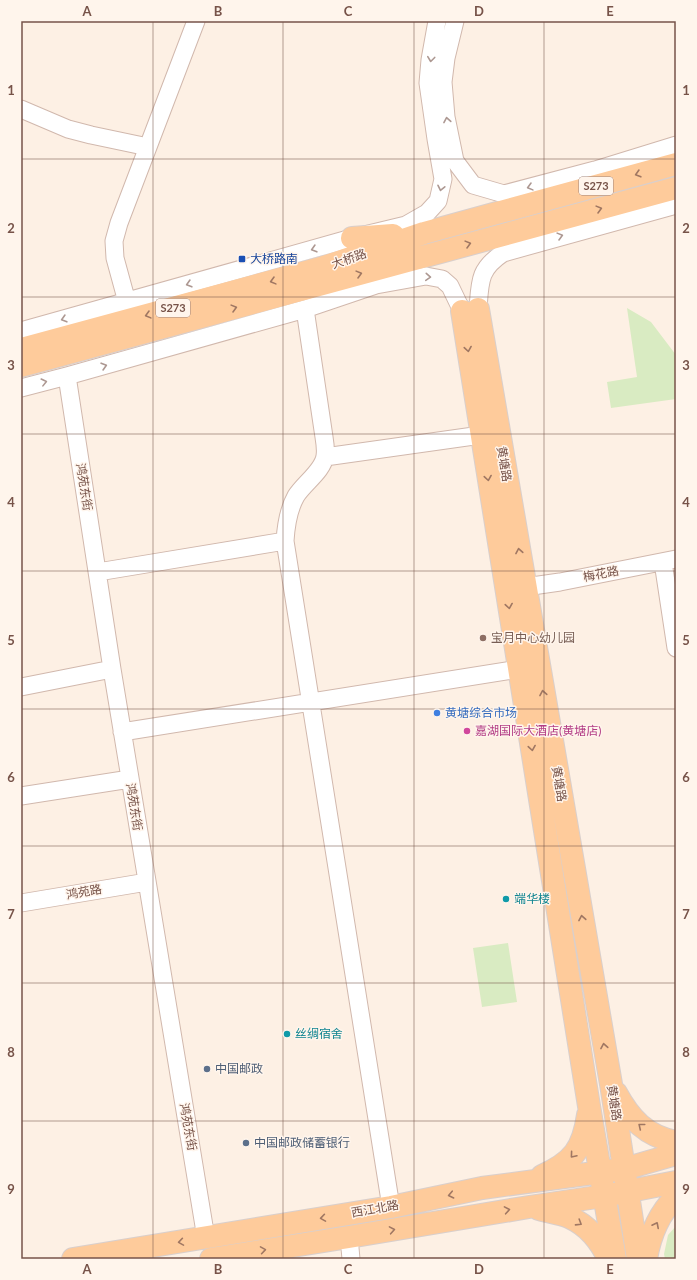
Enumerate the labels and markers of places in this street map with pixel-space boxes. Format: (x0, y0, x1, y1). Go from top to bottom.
place label: 大桥路南 (250, 251, 298, 266)
marker: 大桥路南 (237, 254, 247, 264)
place label: 宝月中心幼儿园 (491, 630, 575, 645)
marker: 宝月中心幼儿园 (478, 633, 488, 643)
place label: 黄塘综合市场 (445, 705, 517, 720)
marker: 黄塘综合市场 (432, 708, 442, 718)
place label: 嘉湖国际大酒店(黄塘店) (475, 723, 601, 738)
marker: 嘉湖国际大酒店(黄塘店) (462, 726, 472, 736)
place label: 端华楼 (514, 891, 550, 906)
marker: 端华楼 (501, 894, 511, 904)
place label: 丝绸宿舍 (295, 1026, 343, 1041)
marker: 丝绸宿舍 (282, 1029, 292, 1039)
place label: 中国邮政 (215, 1061, 263, 1076)
marker: 中国邮政 (202, 1064, 212, 1074)
place label: 中国邮政储蓄银行 (254, 1135, 350, 1150)
marker: 中国邮政储蓄银行 (241, 1138, 251, 1148)

